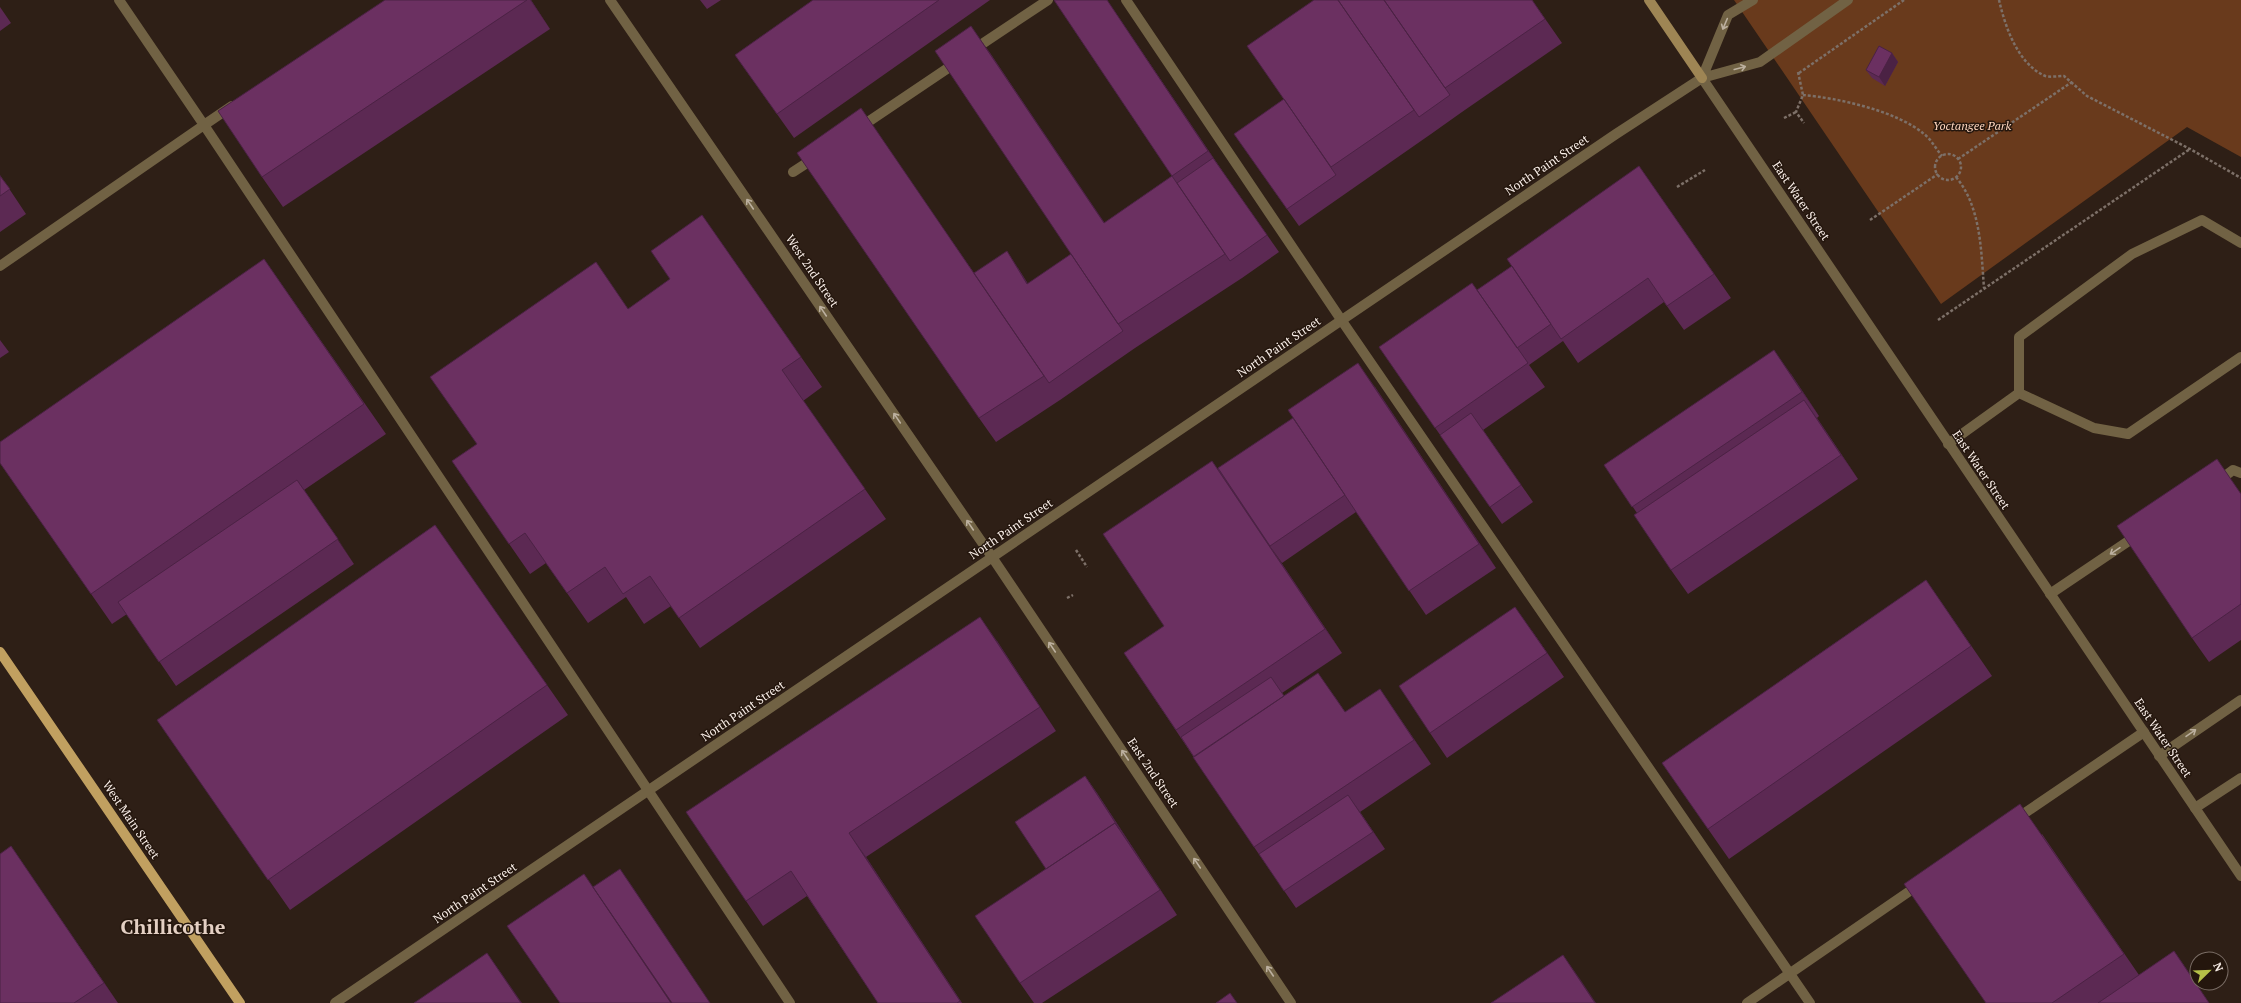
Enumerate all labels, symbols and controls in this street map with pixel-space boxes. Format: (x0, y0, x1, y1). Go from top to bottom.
one-way arrow (1720, 18, 1728, 30)
one-way arrow (1733, 63, 1746, 71)
park label: Yoctangee Park (1933, 118, 2011, 133)
street label: North Paint Street (1502, 131, 1592, 198)
street label: East Water Street (1769, 158, 1834, 244)
one-way arrow (746, 198, 754, 209)
street label: West 2nd Street (783, 232, 842, 310)
one-way arrow (819, 306, 827, 317)
street label: North Paint Street (1234, 313, 1324, 380)
one-way arrow (893, 413, 901, 424)
street label: East Water Street (1949, 427, 2014, 513)
street label: North Paint Street (966, 495, 1056, 562)
one-way arrow (966, 520, 974, 531)
one-way arrow (2109, 547, 2121, 555)
one-way arrow (1048, 642, 1056, 653)
street label: North Paint Street (698, 677, 788, 744)
street label: East Water Street (2131, 695, 2196, 781)
one-way arrow (2186, 729, 2197, 737)
street label: East 2nd Street (1125, 735, 1183, 811)
one-way arrow (1121, 750, 1129, 761)
street label: West Main Street (100, 778, 163, 862)
one-way arrow (1193, 857, 1201, 868)
street label: North Paint Street (430, 859, 520, 926)
district label: Chillicothe (120, 913, 226, 940)
north arrow (2189, 951, 2229, 991)
text: N (2210, 961, 2227, 974)
one-way arrow (1266, 965, 1274, 976)

